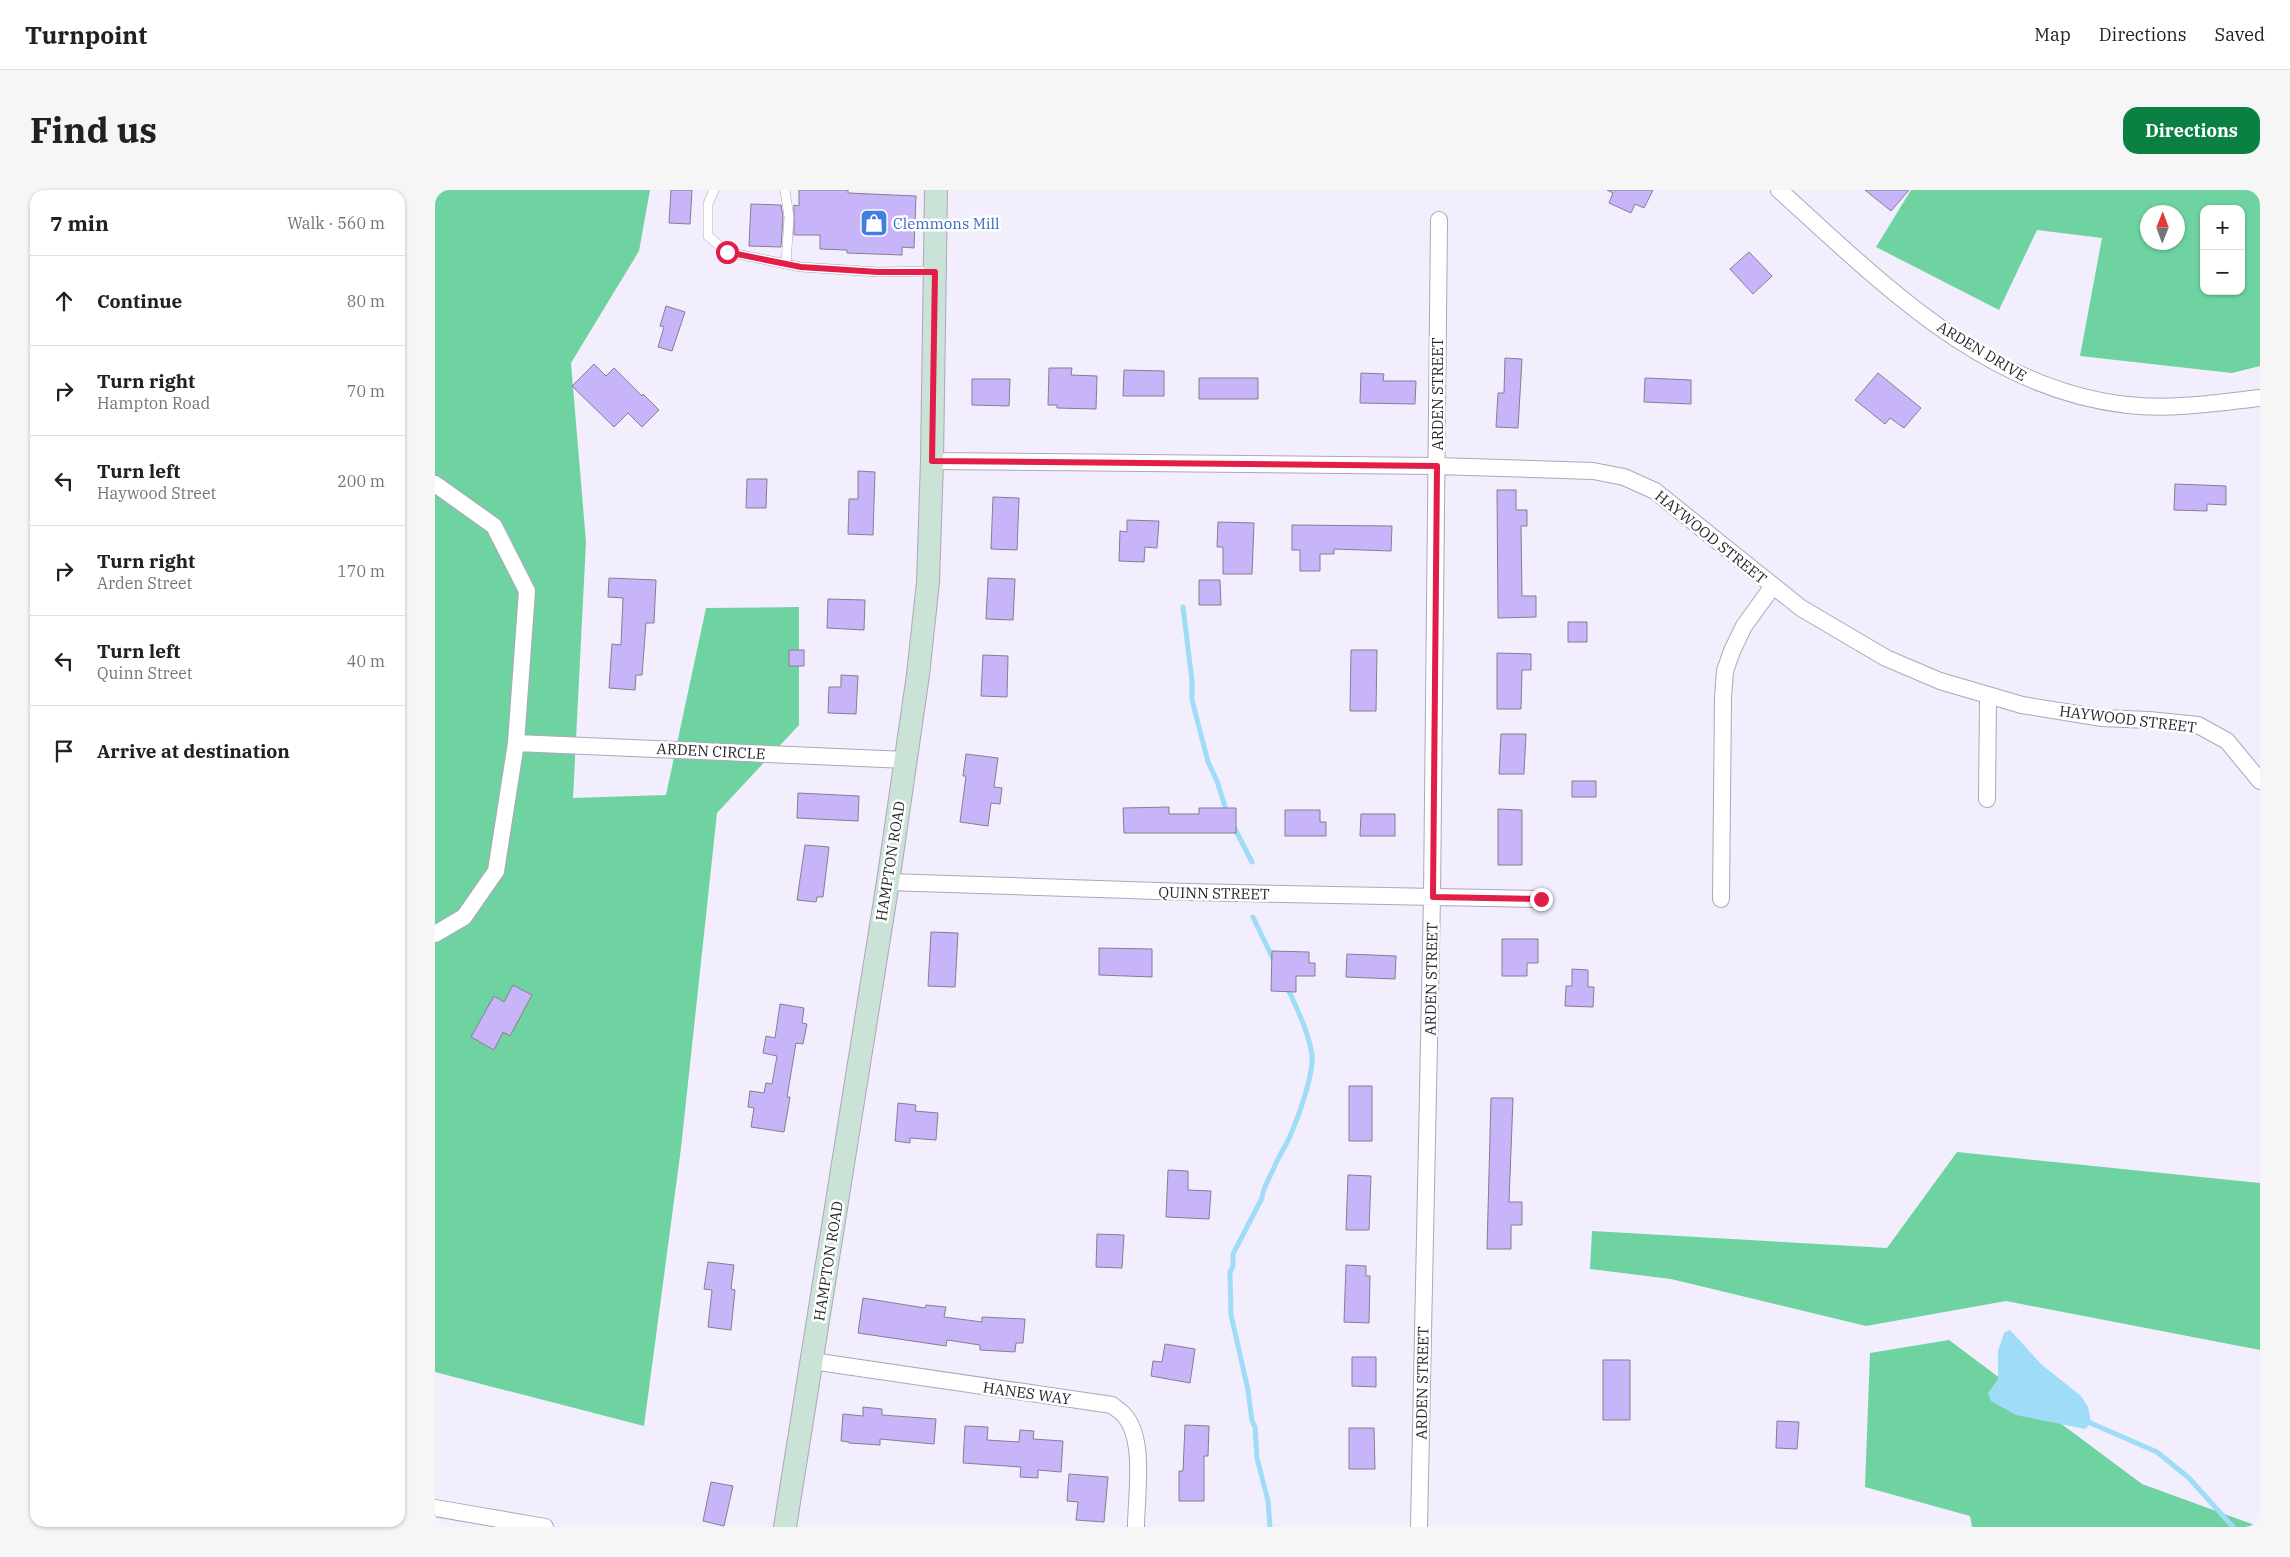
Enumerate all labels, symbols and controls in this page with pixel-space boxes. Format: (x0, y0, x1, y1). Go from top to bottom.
text: Turnpoint (25, 19, 147, 51)
text: Map (2034, 23, 2071, 46)
text: Directions (2099, 23, 2187, 46)
text: Saved (2215, 23, 2265, 46)
text: Find us (30, 107, 157, 153)
button: Directions (2123, 107, 2260, 154)
north arrow (2140, 205, 2185, 250)
map controls (2200, 205, 2245, 295)
button: + (2200, 205, 2245, 250)
shop icon: Clemmons Mill (859, 208, 889, 238)
text: 7 min (50, 209, 109, 237)
text: Walk · 560 m (287, 213, 385, 233)
place label: Clemmons Mill (893, 214, 1000, 233)
route start (716, 241, 739, 264)
button: − (2200, 250, 2245, 295)
icon: ahead (50, 287, 78, 315)
text: Continue (97, 289, 182, 313)
text: 80 m (347, 291, 385, 311)
street label: ARDEN DRIVE (1934, 317, 2030, 385)
street label: ARDEN STREET (1428, 337, 1447, 451)
text: Turn right (97, 369, 195, 393)
icon: right (50, 377, 78, 405)
text: 70 m (347, 381, 385, 401)
text: Hampton Road (97, 393, 210, 413)
text: Turn left (97, 459, 180, 483)
icon: left (50, 467, 78, 495)
text: 200 m (337, 471, 385, 491)
text: Haywood Street (97, 483, 216, 503)
street label: HAYWOOD STREET (1651, 486, 1771, 588)
text: Turn right (97, 549, 195, 573)
icon: right (50, 557, 78, 585)
text: 170 m (337, 561, 385, 581)
text: Arden Street (97, 573, 192, 593)
text: Turn left (97, 639, 180, 663)
icon: left (50, 647, 78, 675)
text: 40 m (347, 651, 385, 671)
text: Quinn Street (97, 663, 193, 683)
street label: HAYWOOD STREET (2058, 701, 2198, 737)
icon: arrive (50, 737, 78, 765)
text: Arrive at destination (97, 739, 290, 763)
street label: ARDEN CIRCLE (656, 739, 766, 763)
street label: HAMPTON ROAD (871, 800, 909, 922)
street label: QUINN STREET (1158, 883, 1270, 903)
route end (1530, 888, 1553, 911)
street label: ARDEN STREET (1421, 922, 1441, 1036)
street label: HAMPTON ROAD (809, 1200, 847, 1322)
street label: ARDEN STREET (1412, 1326, 1432, 1440)
street label: HANES WAY (982, 1377, 1073, 1409)

